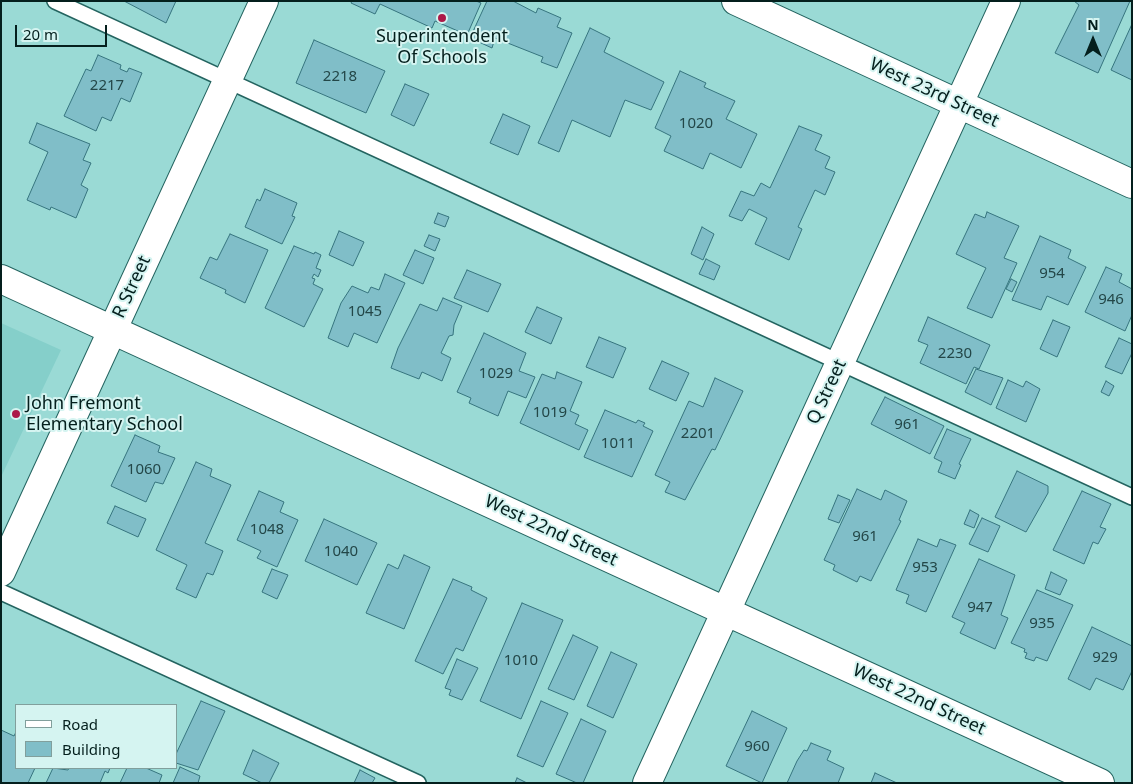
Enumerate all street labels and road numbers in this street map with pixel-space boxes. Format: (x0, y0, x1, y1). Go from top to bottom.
street label: West 23rd Street (866, 54, 1002, 132)
street label: R Street (108, 252, 156, 322)
street label: Q Street (803, 356, 851, 428)
street label: West 22nd Street (481, 491, 621, 571)
street label: West 22nd Street (849, 660, 989, 740)

